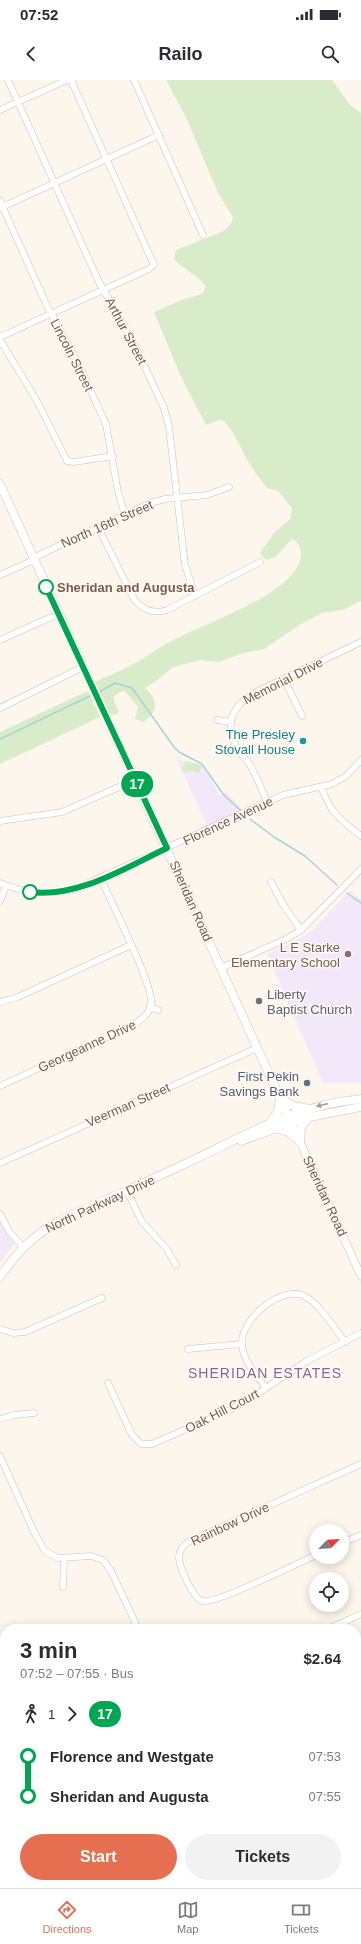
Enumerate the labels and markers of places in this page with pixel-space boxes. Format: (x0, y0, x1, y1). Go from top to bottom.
marker: Sheridan and Augusta (38, 579, 54, 595)
place label: Sheridan and Augusta (57, 580, 195, 595)
place label: The Presley Stovall House (215, 727, 295, 757)
marker: The Presley Stovall House (298, 736, 308, 746)
unlabelled marker (22, 884, 38, 900)
place label: L E Starke Elementary School (231, 940, 340, 970)
marker: L E Starke Elementary School (343, 949, 353, 959)
place label: Liberty Baptist Church (267, 987, 352, 1017)
marker: Liberty Baptist Church (254, 996, 264, 1006)
place label: First Pekin Savings Bank (220, 1069, 299, 1099)
marker: First Pekin Savings Bank (302, 1078, 312, 1088)

